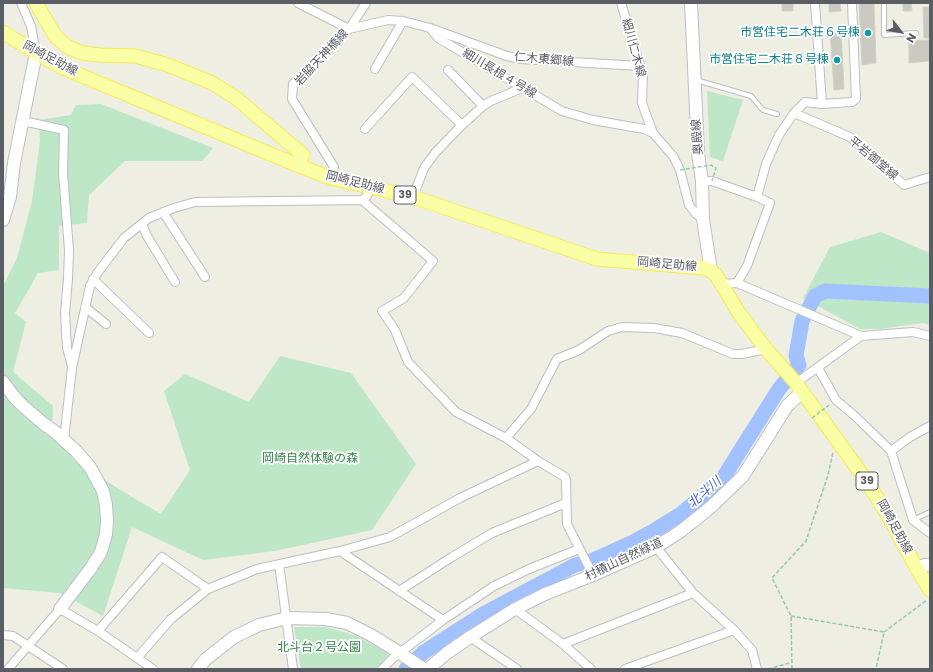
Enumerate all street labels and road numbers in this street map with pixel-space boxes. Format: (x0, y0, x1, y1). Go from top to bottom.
street label: 細川仁木線 (618, 17, 648, 79)
street label: 岩脇天神橋線 (292, 27, 352, 89)
street label: 岡崎足助線 (20, 39, 80, 79)
street label: 細川長根４号線 (459, 46, 539, 102)
street label: 仁木東郷線 (513, 50, 575, 70)
street label: 奥殿線 (690, 119, 706, 155)
street label: 平岩御堂線 (845, 134, 901, 184)
street label: 岡崎足助線 (324, 169, 386, 197)
road number: 39 (394, 186, 416, 204)
street label: 岡崎足助線 (636, 255, 698, 275)
road number: 39 (856, 472, 878, 490)
street label: 岡崎足助線 (873, 497, 915, 557)
street label: 村積山自然緑道 (583, 536, 665, 584)

